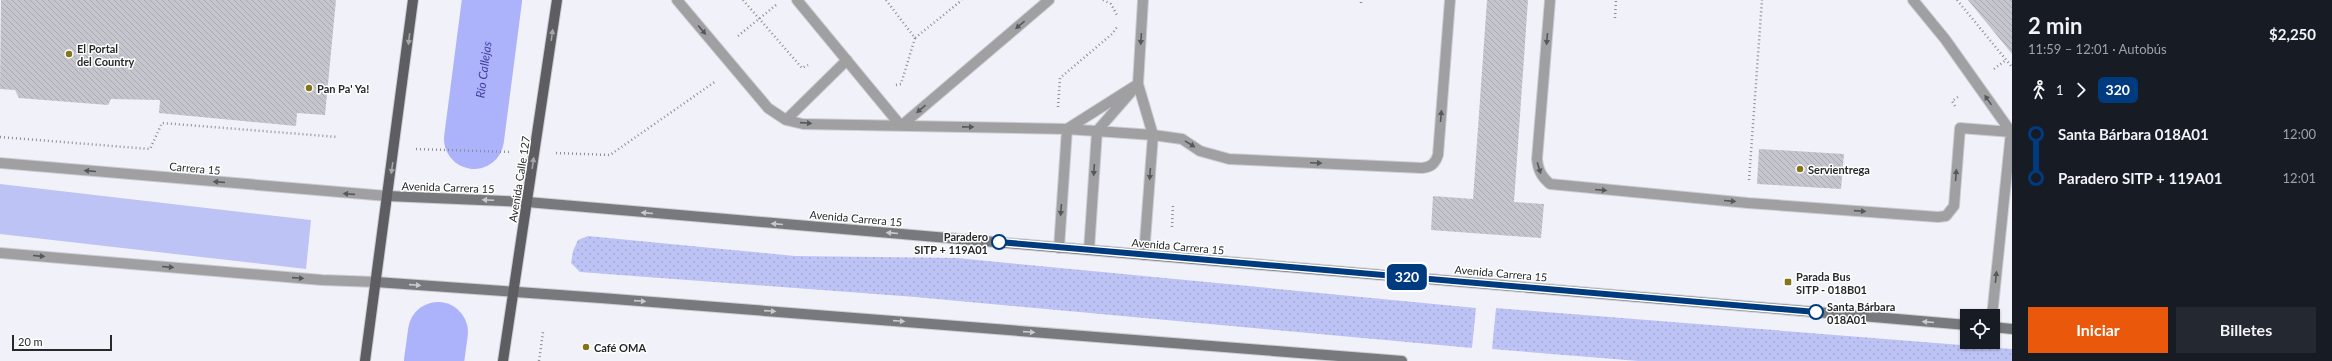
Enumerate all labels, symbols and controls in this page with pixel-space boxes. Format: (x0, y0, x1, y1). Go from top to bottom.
text: 2 min (2028, 12, 2083, 39)
one-way arrow (1014, 21, 1025, 30)
one-way arrow (698, 24, 707, 35)
text: $2,250 (2269, 25, 2316, 43)
one-way arrow (549, 29, 556, 41)
one-way arrow (405, 33, 412, 45)
one-way arrow (1137, 33, 1144, 45)
one-way arrow (1544, 33, 1550, 45)
water label: Río Callejas (472, 40, 494, 99)
text: 11:59 – 12:01 · Autobús (2028, 41, 2167, 57)
place label: El Portal del Country (77, 42, 135, 68)
marker: El Portal del Country (64, 49, 74, 59)
icon: walk (2028, 79, 2050, 101)
icon: forward (2070, 79, 2092, 101)
text: 320 (2106, 81, 2130, 98)
place label: Pan Pa' Ya! (317, 82, 369, 95)
text: 1 (2056, 82, 2064, 98)
marker: Pan Pa' Ya! (304, 83, 314, 93)
one-way arrow (1984, 95, 1992, 106)
one-way arrow (915, 105, 926, 114)
one-way arrow (1438, 110, 1445, 122)
one-way arrow (800, 120, 812, 127)
one-way arrow (962, 124, 975, 130)
text: Santa Bárbara 018A01 (2058, 125, 2209, 143)
text: 12:00 (2283, 126, 2316, 142)
street label: Avenida Calle 127 (506, 135, 532, 223)
one-way arrow (1184, 140, 1196, 147)
one-way arrow (530, 157, 536, 169)
street label: Carrera 15 (169, 159, 221, 177)
one-way arrow (1310, 160, 1322, 167)
one-way arrow (389, 162, 395, 174)
one-way arrow (1536, 162, 1542, 174)
place label: Servientrega (1808, 163, 1870, 176)
one-way arrow (1091, 164, 1098, 176)
marker: Servientrega (1795, 164, 1805, 174)
one-way arrow (84, 168, 96, 174)
one-way arrow (1147, 168, 1153, 181)
one-way arrow (1953, 169, 1960, 181)
text: Paradero SITP + 119A01 (2058, 169, 2222, 187)
text: 12:01 (2283, 170, 2316, 186)
one-way arrow (213, 179, 225, 186)
street label: Avenida Carrera 15 (401, 179, 495, 195)
one-way arrow (1595, 187, 1607, 193)
one-way arrow (342, 191, 355, 197)
one-way arrow (482, 197, 494, 204)
one-way arrow (1724, 198, 1736, 204)
one-way arrow (1058, 204, 1065, 216)
street label: Avenida Carrera 15 (809, 207, 903, 229)
one-way arrow (1854, 208, 1866, 214)
one-way arrow (641, 209, 653, 216)
one-way arrow (771, 220, 783, 227)
one-way arrow (886, 230, 898, 237)
place label: Paradero SITP + 119A01 (914, 230, 988, 256)
marker: Paradero SITP + 119A01 (991, 234, 1007, 250)
street label: Avenida Carrera 15 (1131, 235, 1225, 257)
one-way arrow (33, 253, 45, 259)
street label: Avenida Carrera 15 (1454, 262, 1548, 284)
one-way arrow (162, 264, 174, 270)
line badge: 320 (1384, 264, 1430, 290)
text: 320 (1395, 268, 1419, 285)
place label: Parada Bus SITP - 018B01 (1796, 270, 1867, 296)
one-way arrow (1992, 271, 1999, 283)
one-way arrow (292, 274, 304, 281)
marker: Parada Bus SITP - 018B01 (1783, 277, 1793, 287)
one-way arrow (409, 281, 421, 288)
one-way arrow (634, 298, 646, 304)
place label: Santa Bárbara 018A01 (1827, 300, 1895, 326)
marker: Santa Bárbara 018A01 (1808, 304, 1824, 320)
button: Iniciar (2028, 307, 2168, 353)
button: Billetes (2176, 307, 2316, 353)
one-way arrow (764, 308, 776, 315)
map controls (1960, 309, 2000, 349)
button: locate (1960, 309, 2000, 349)
one-way arrow (893, 318, 905, 325)
one-way arrow (1922, 318, 1934, 325)
one-way arrow (1023, 328, 1035, 335)
scale bar (12, 333, 112, 352)
text: 20 m (18, 335, 43, 348)
place label: Café OMA (594, 341, 646, 354)
marker: Café OMA (581, 342, 591, 352)

